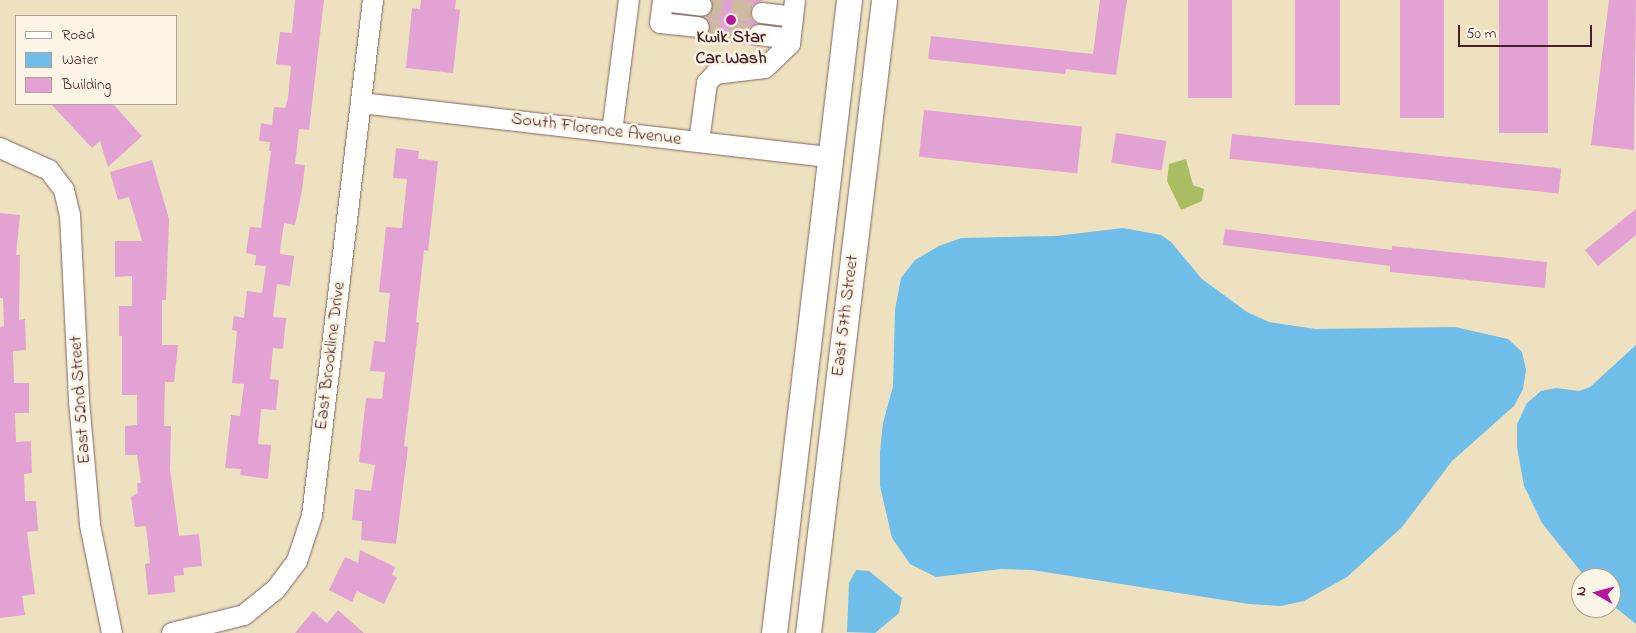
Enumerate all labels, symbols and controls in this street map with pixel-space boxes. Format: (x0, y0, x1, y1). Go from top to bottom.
marker: Kwik Star Car Wash (725, 14, 737, 26)
legend (15, 15, 178, 105)
scale bar (1461, 15, 1595, 47)
text: 50 m (1466, 23, 1496, 45)
text: Road (62, 24, 95, 46)
place label: Kwik Star Car Wash (695, 28, 767, 70)
text: Water (62, 49, 98, 71)
text: Building (62, 74, 111, 96)
street label: South Florence Avenue (510, 109, 682, 151)
street label: East 57th Street (828, 254, 864, 378)
street label: East Brookline Drive (311, 281, 351, 431)
street label: East 52nd Street (66, 335, 96, 465)
north arrow (1571, 568, 1621, 618)
text: N (1571, 585, 1593, 597)

